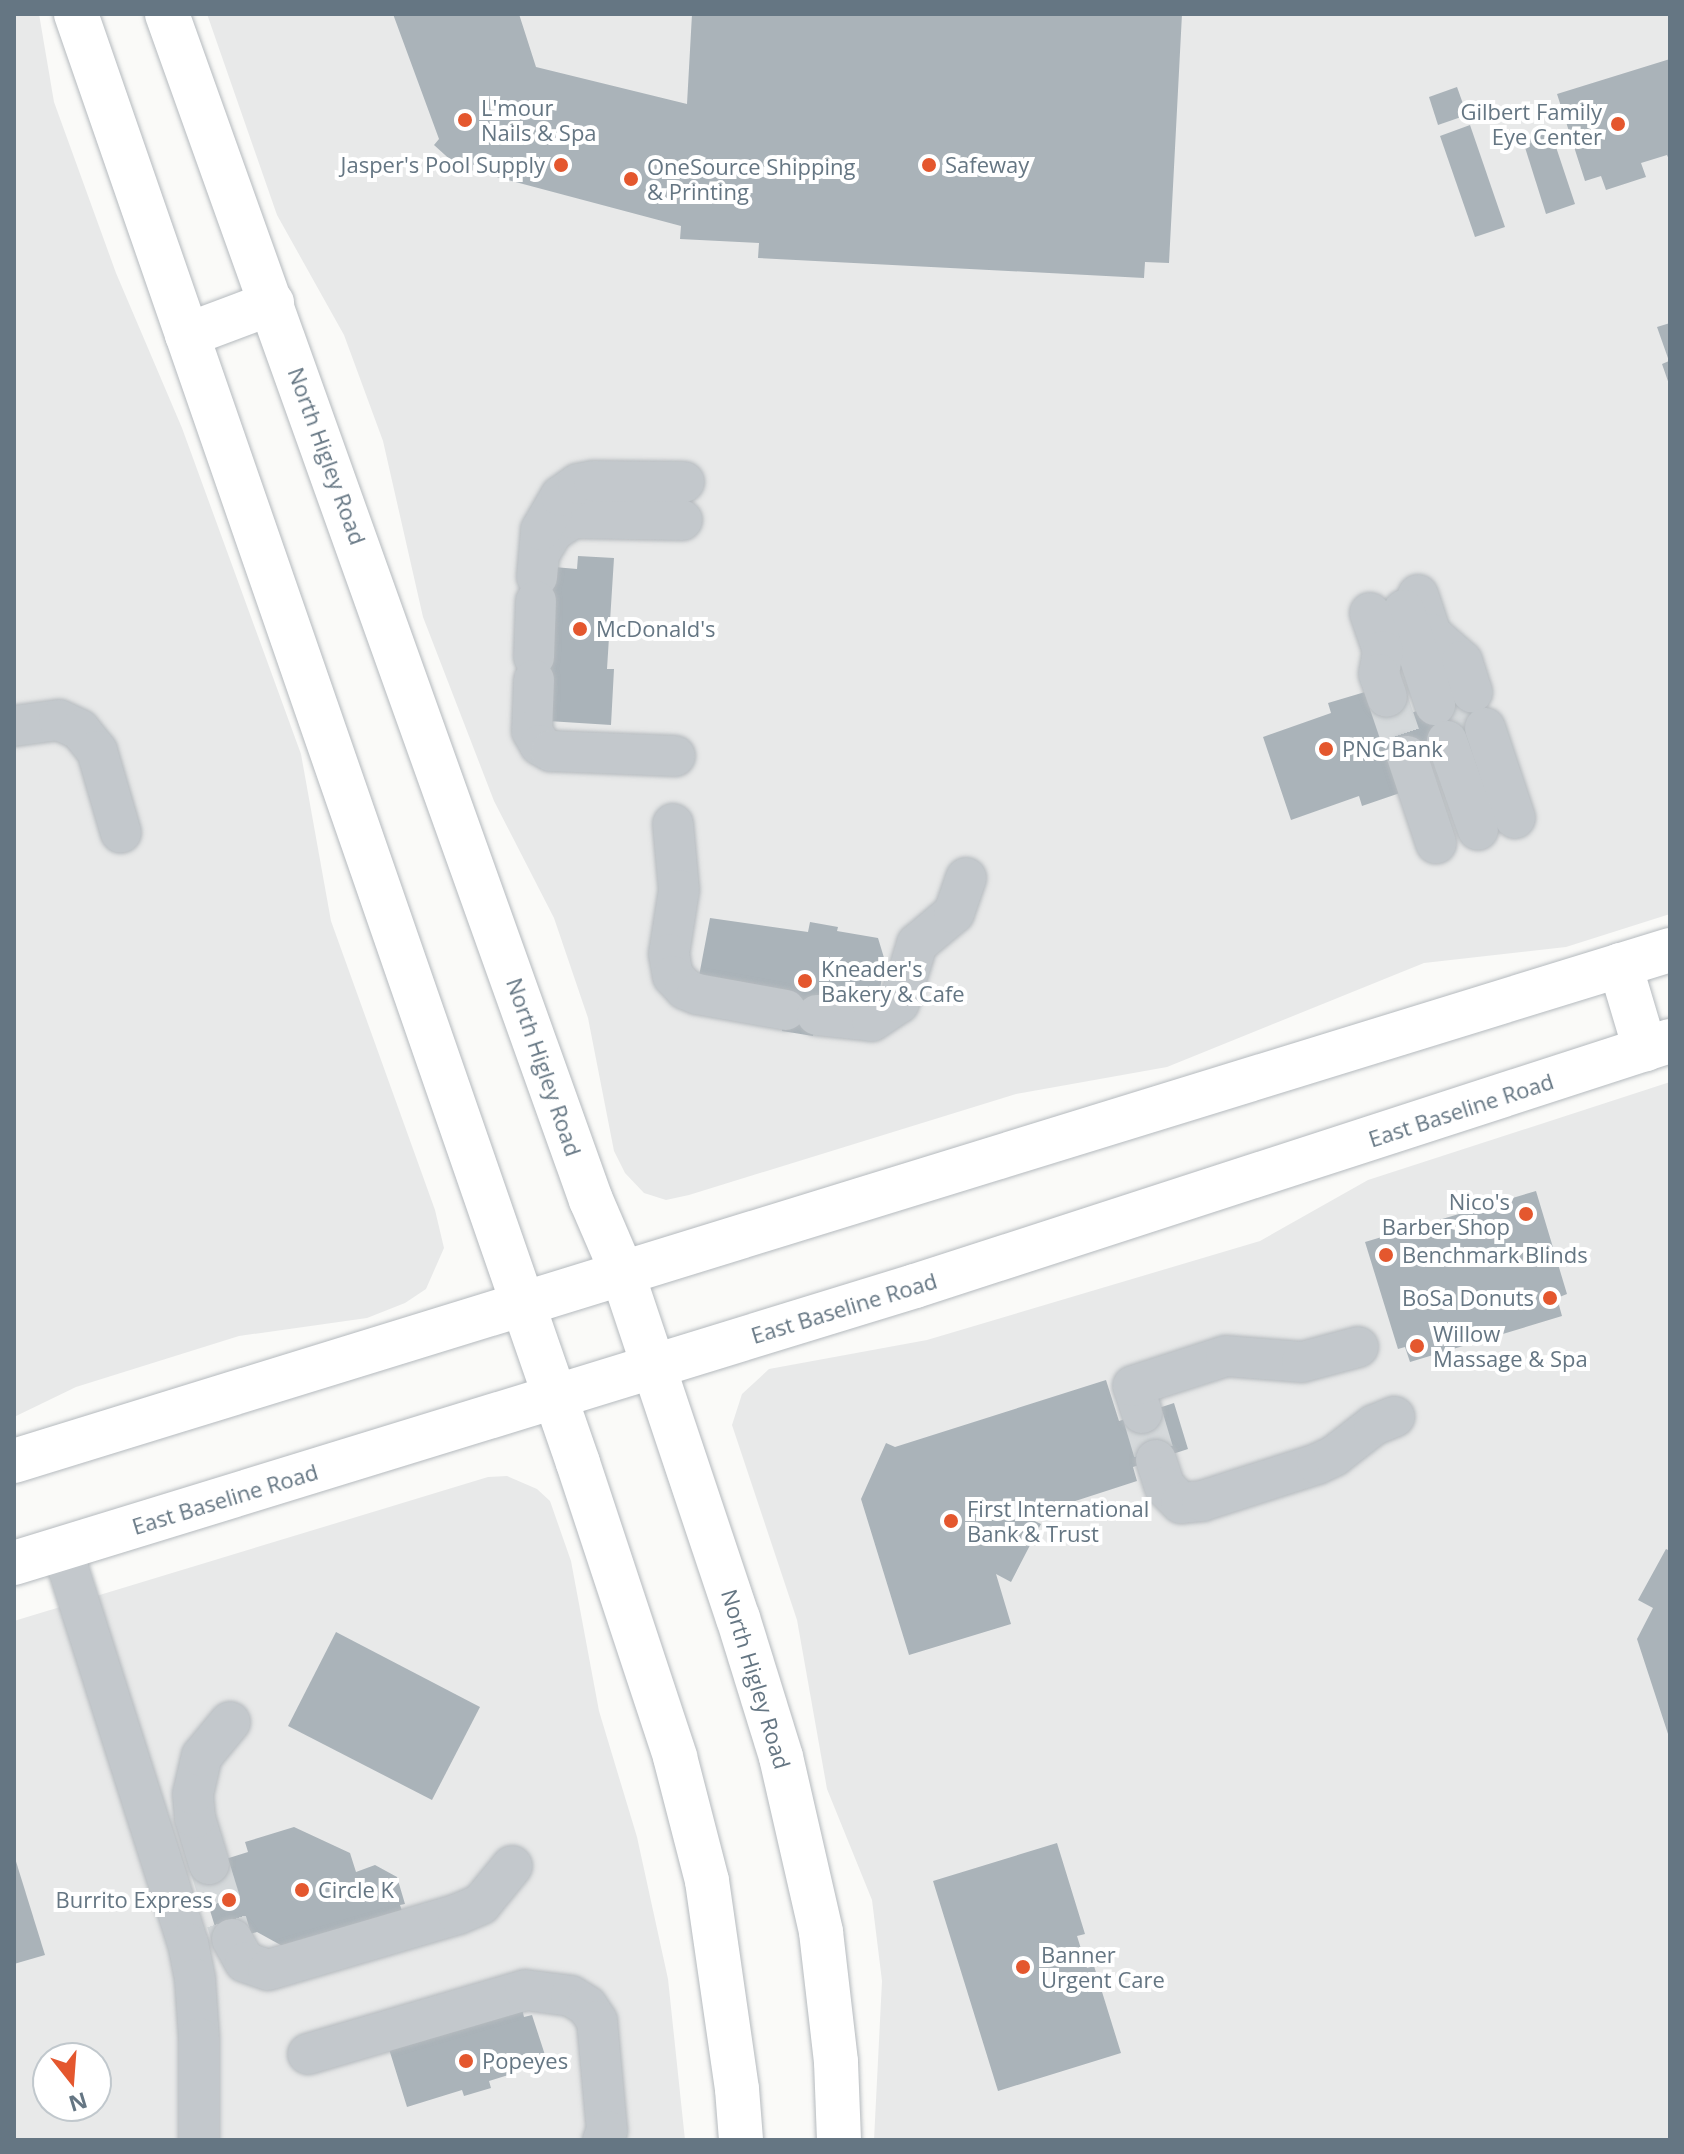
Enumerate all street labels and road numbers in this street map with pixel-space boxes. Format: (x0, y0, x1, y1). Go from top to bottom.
street label: North Higley Road (283, 364, 371, 548)
street label: North Higley Road (501, 974, 587, 1160)
street label: East Baseline Road (1365, 1068, 1557, 1152)
street label: East Baseline Road (748, 1267, 940, 1349)
street label: East Baseline Road (129, 1458, 321, 1540)
street label: North Higley Road (716, 1586, 796, 1772)

